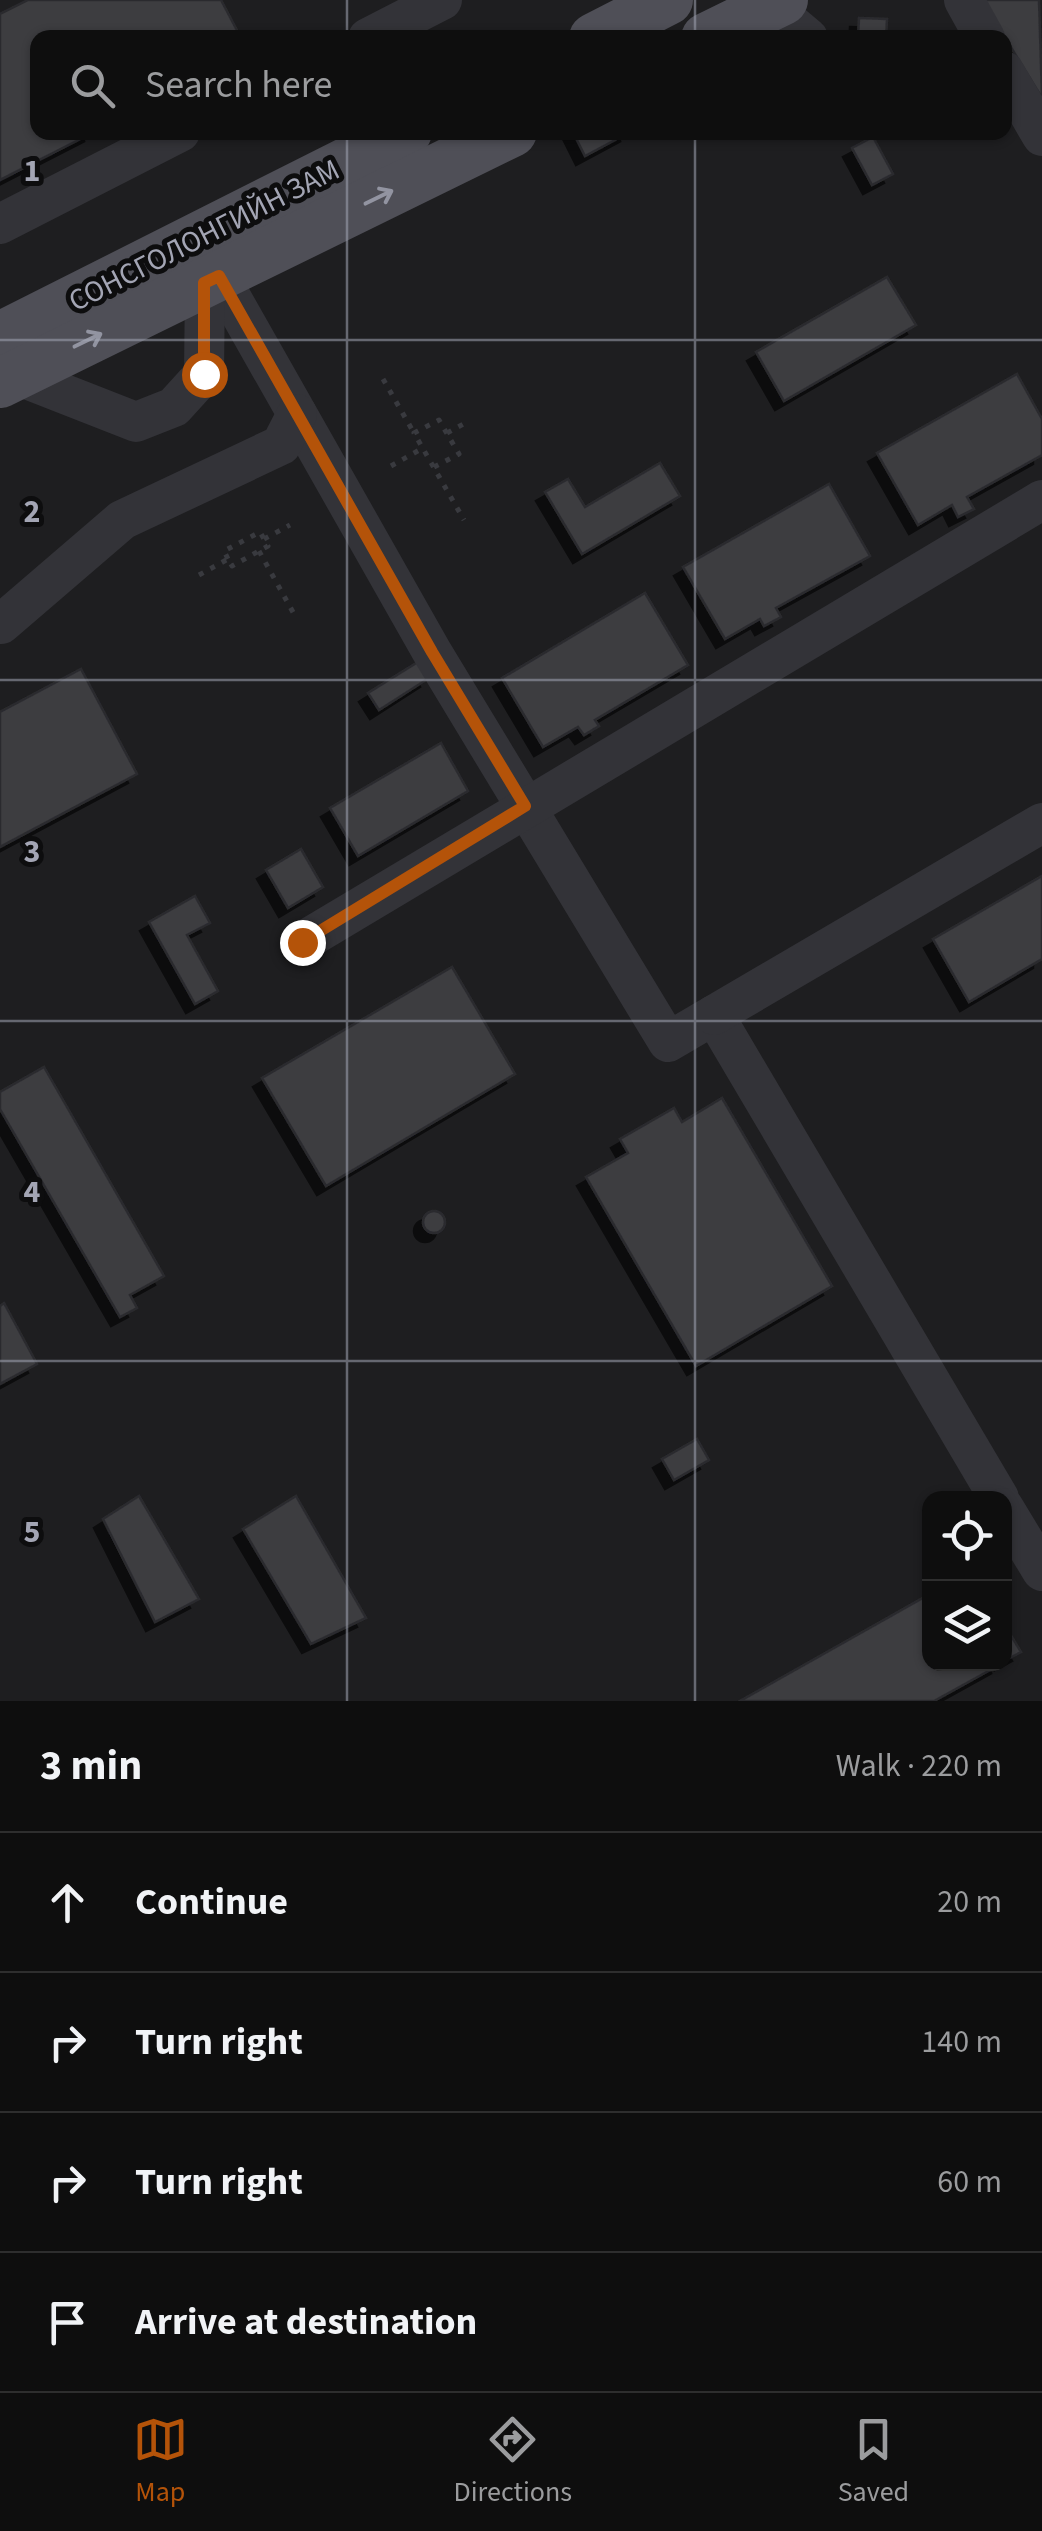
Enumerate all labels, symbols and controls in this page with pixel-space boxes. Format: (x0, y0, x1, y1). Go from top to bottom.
search box (30, 30, 1012, 140)
icon: search (65, 58, 120, 113)
text: Search here (145, 58, 332, 112)
text: 1 (24, 148, 40, 194)
street label: СОНСГОЛОНГИЙН ЗАМ (61, 148, 347, 322)
one-way arrow (364, 187, 394, 206)
one-way arrow (72, 330, 102, 349)
route start (182, 352, 228, 398)
text: 2 (24, 489, 40, 535)
text: 3 (24, 829, 40, 875)
route end (280, 920, 326, 966)
text: 4 (24, 1169, 41, 1215)
map controls (922, 1491, 1012, 1671)
button: locate (922, 1491, 1012, 1581)
text: 5 (24, 1509, 40, 1555)
button: layers (922, 1581, 1012, 1671)
text: 3 min (40, 1736, 142, 1796)
text: Walk · 220 m (836, 1743, 1002, 1789)
icon: ahead (40, 1875, 95, 1930)
text: Continue (135, 1875, 288, 1929)
text: 20 m (937, 1879, 1002, 1925)
icon: right (40, 2015, 95, 2070)
text: Turn right (135, 2015, 303, 2069)
text: 140 m (921, 2019, 1002, 2065)
icon: right (40, 2155, 95, 2210)
text: Turn right (135, 2155, 303, 2209)
text: 60 m (937, 2159, 1002, 2205)
icon: arrive (40, 2295, 95, 2350)
text: Arrive at destination (135, 2295, 477, 2349)
tab: Map (133, 2412, 188, 2512)
tab: Directions (454, 2412, 572, 2512)
tab: Saved (838, 2412, 909, 2512)

